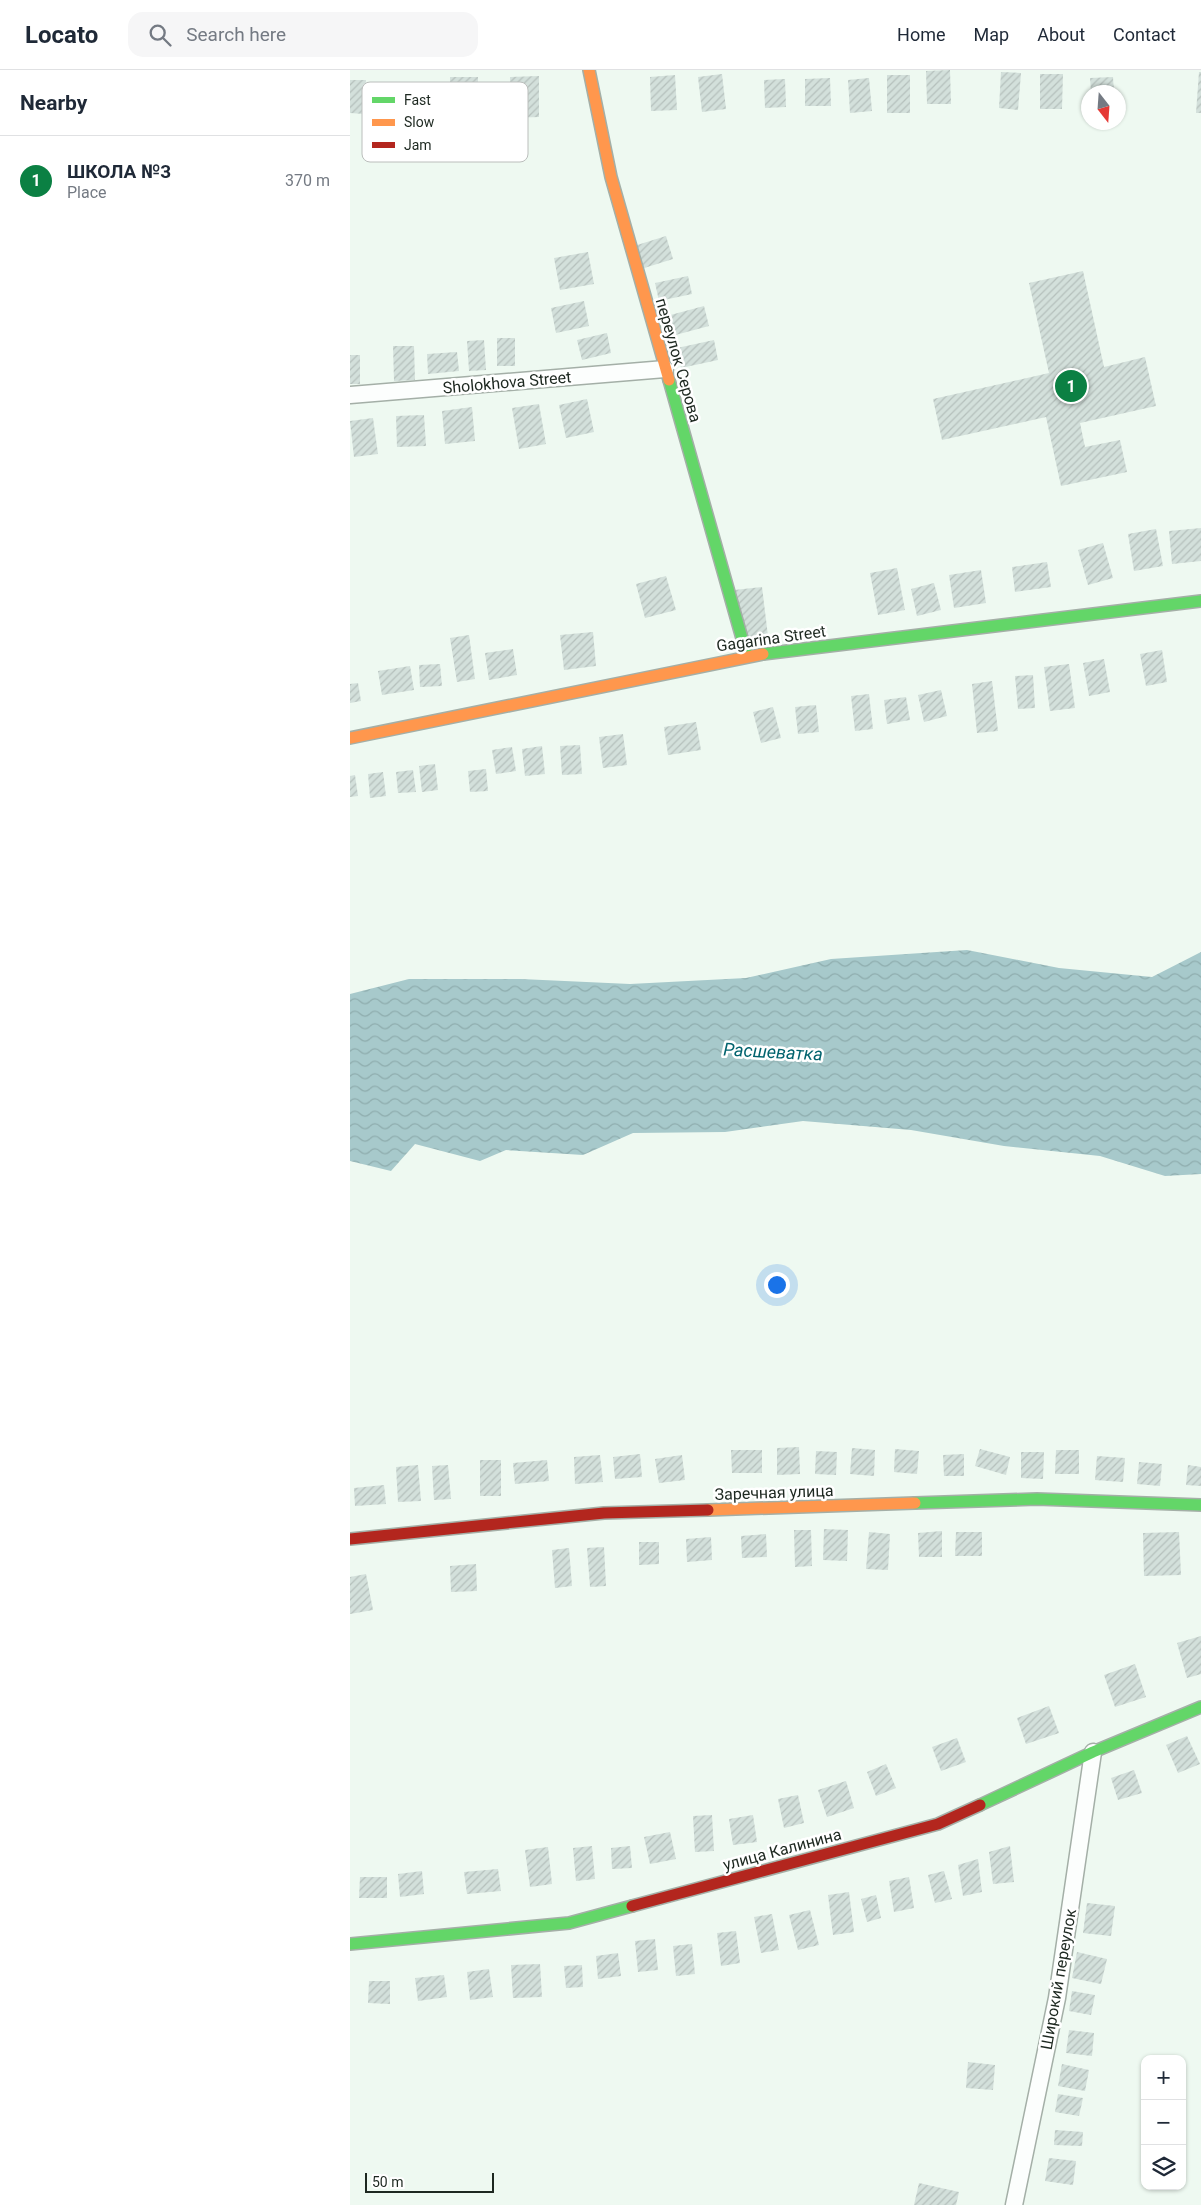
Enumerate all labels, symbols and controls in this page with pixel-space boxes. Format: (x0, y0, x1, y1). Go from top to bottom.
search box (128, 12, 478, 57)
text: Locato (25, 21, 98, 49)
icon: search (146, 21, 174, 49)
text: Search here (186, 23, 286, 46)
text: Home (897, 24, 946, 45)
text: Map (974, 24, 1009, 45)
text: About (1037, 24, 1085, 45)
text: Contact (1113, 24, 1176, 45)
legend (362, 82, 528, 162)
north arrow (1081, 85, 1126, 130)
text: Nearby (20, 91, 87, 115)
text: Fast (404, 92, 431, 108)
text: Slow (404, 114, 435, 130)
text: Jam (404, 137, 432, 153)
text: ШКОЛА №3 (67, 160, 171, 183)
text: 1 (31, 171, 41, 190)
text: 370 m (285, 171, 330, 190)
text: Place (67, 183, 107, 202)
street label: переулок Серова (652, 296, 705, 424)
street label: Sholokhova Street (442, 367, 572, 398)
pin: 1 (1055, 367, 1087, 405)
street label: Gagarina Street (715, 621, 827, 656)
water label: Расшеватка (723, 1038, 823, 1065)
your location (764, 1272, 790, 1298)
street label: Заречная улица (714, 1481, 834, 1504)
street label: улица Калинина (721, 1825, 843, 1874)
street label: Широкий переулок (1037, 1907, 1080, 2051)
map controls (1141, 2055, 1186, 2190)
button: + (1141, 2055, 1186, 2100)
button: − (1141, 2100, 1186, 2145)
button: layers (1141, 2145, 1186, 2190)
scale bar (365, 2170, 494, 2193)
text: 50 m (372, 2174, 404, 2190)

